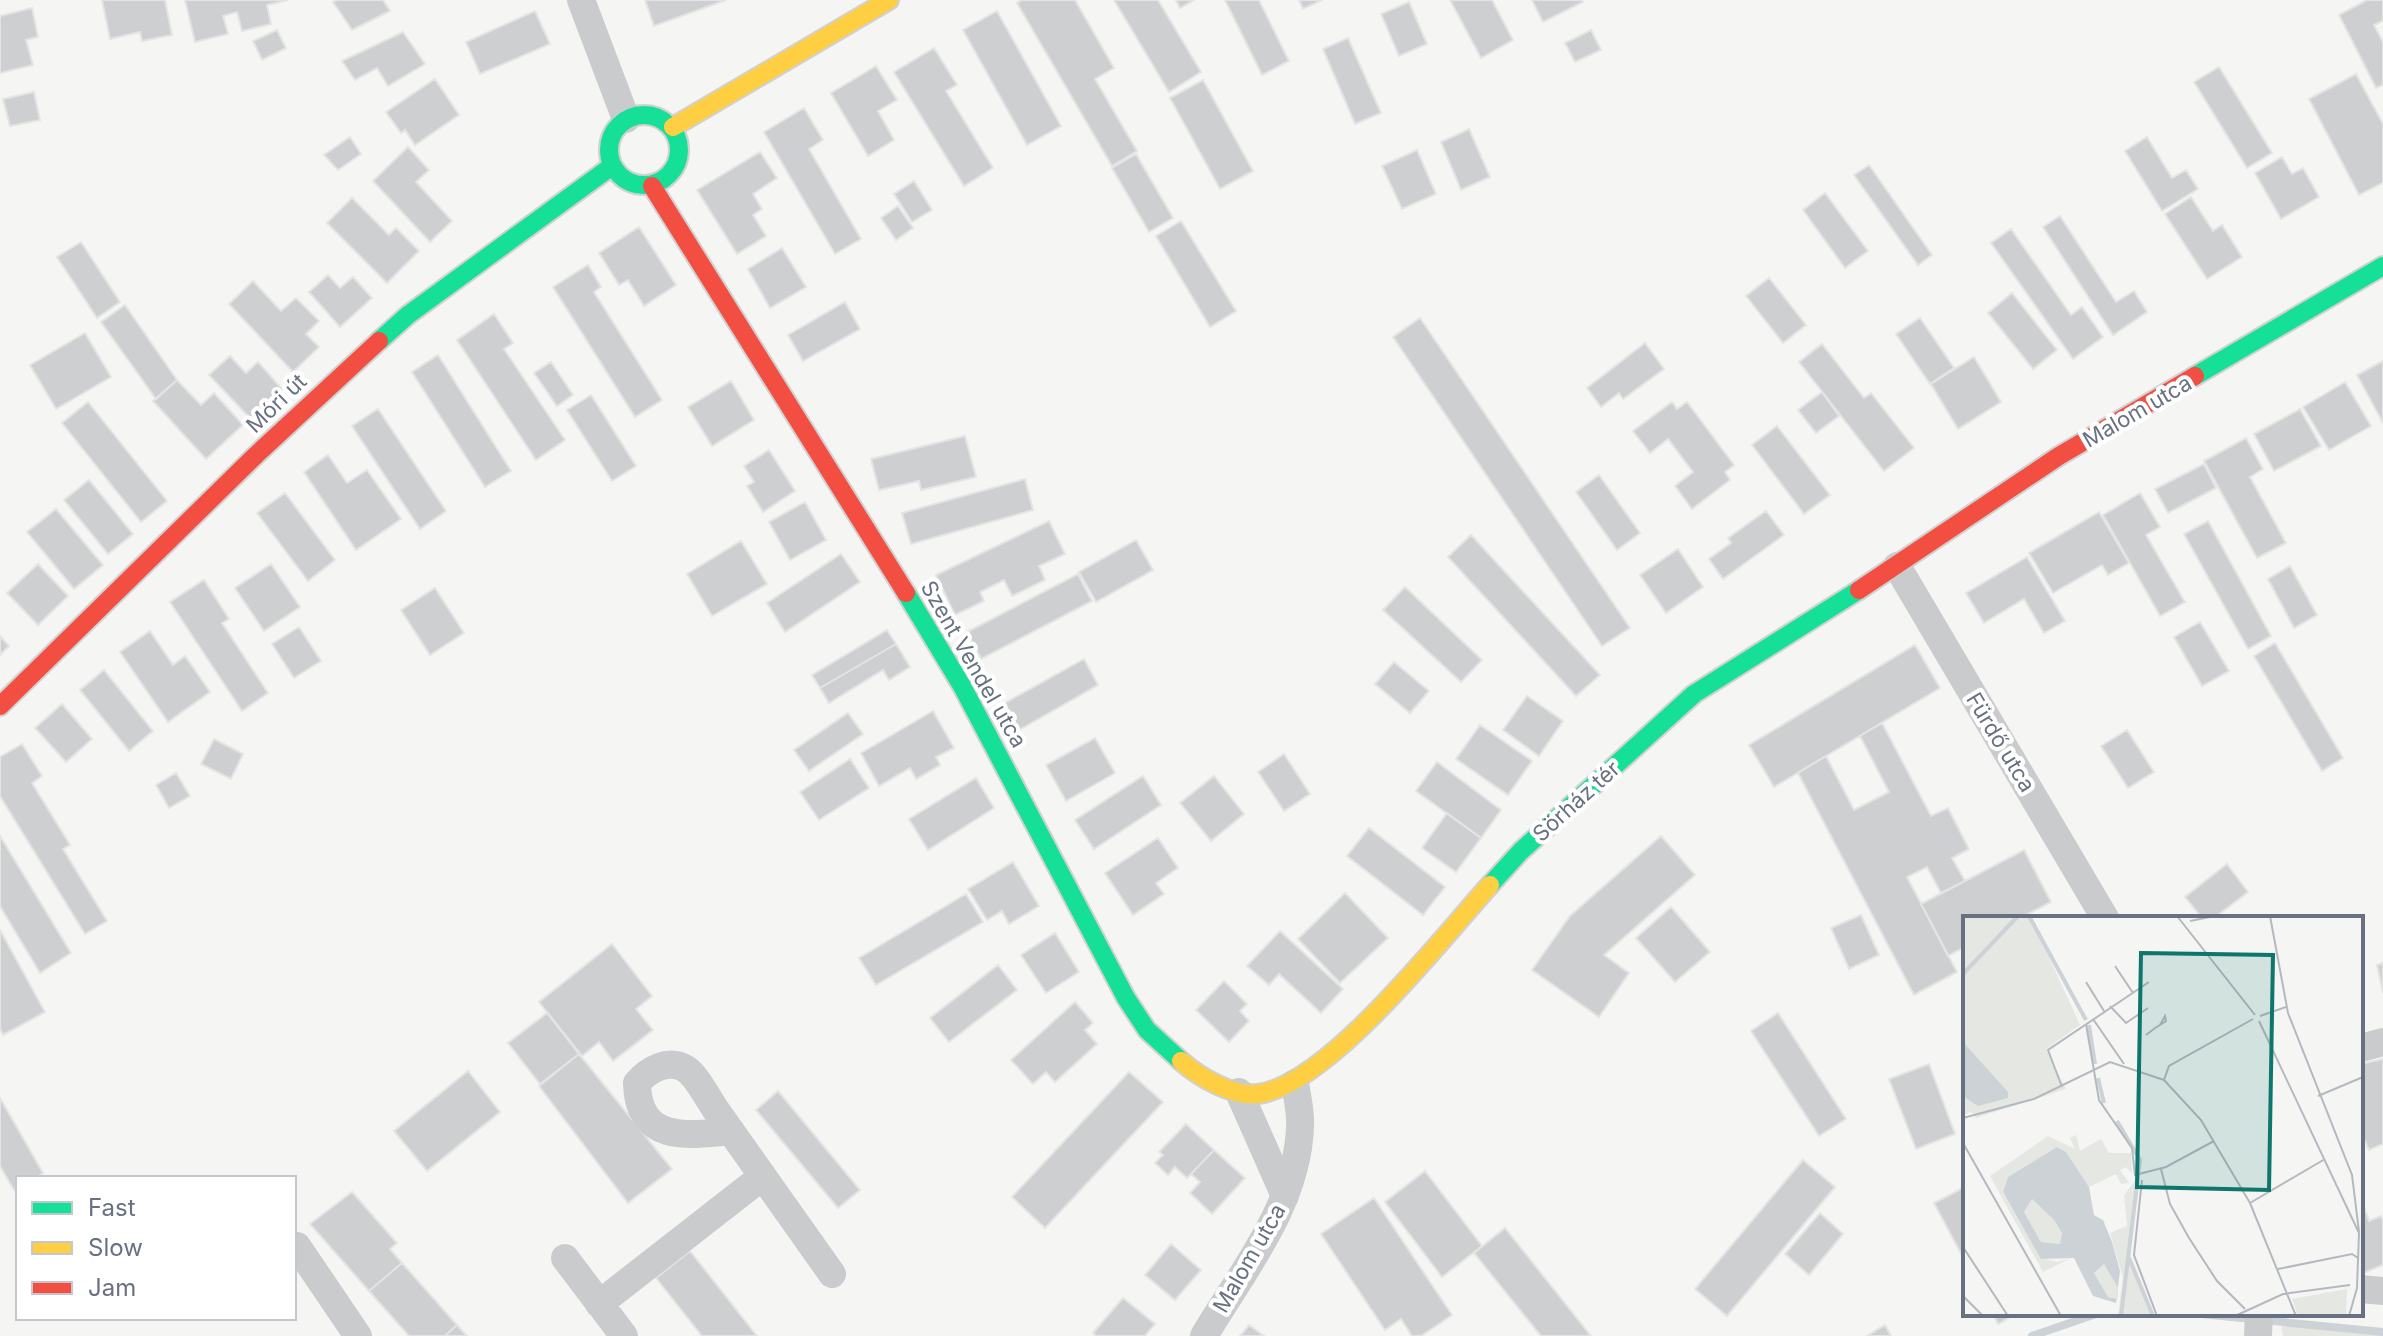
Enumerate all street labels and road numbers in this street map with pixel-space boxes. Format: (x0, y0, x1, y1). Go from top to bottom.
street label: Móri út (241, 368, 311, 438)
street label: Malom utca (2078, 369, 2196, 453)
street label: Szent Vendel utca (916, 576, 1032, 752)
street label: Fürdő utca (1961, 688, 2041, 796)
street label: Sörház tér (1527, 755, 1625, 847)
street label: Malom utca (1207, 1199, 1291, 1317)

